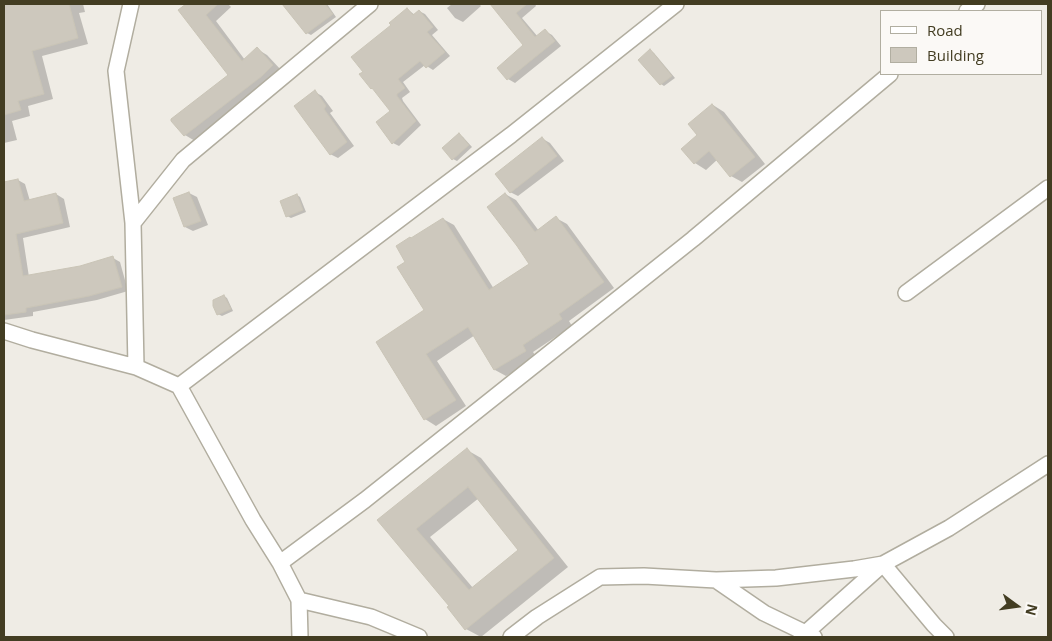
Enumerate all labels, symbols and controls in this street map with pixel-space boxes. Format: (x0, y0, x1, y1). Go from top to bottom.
legend (880, 10, 1042, 75)
text: Road (927, 20, 963, 40)
text: Building (927, 45, 984, 65)
north arrow (992, 581, 1042, 631)
text: N (1021, 602, 1043, 618)

